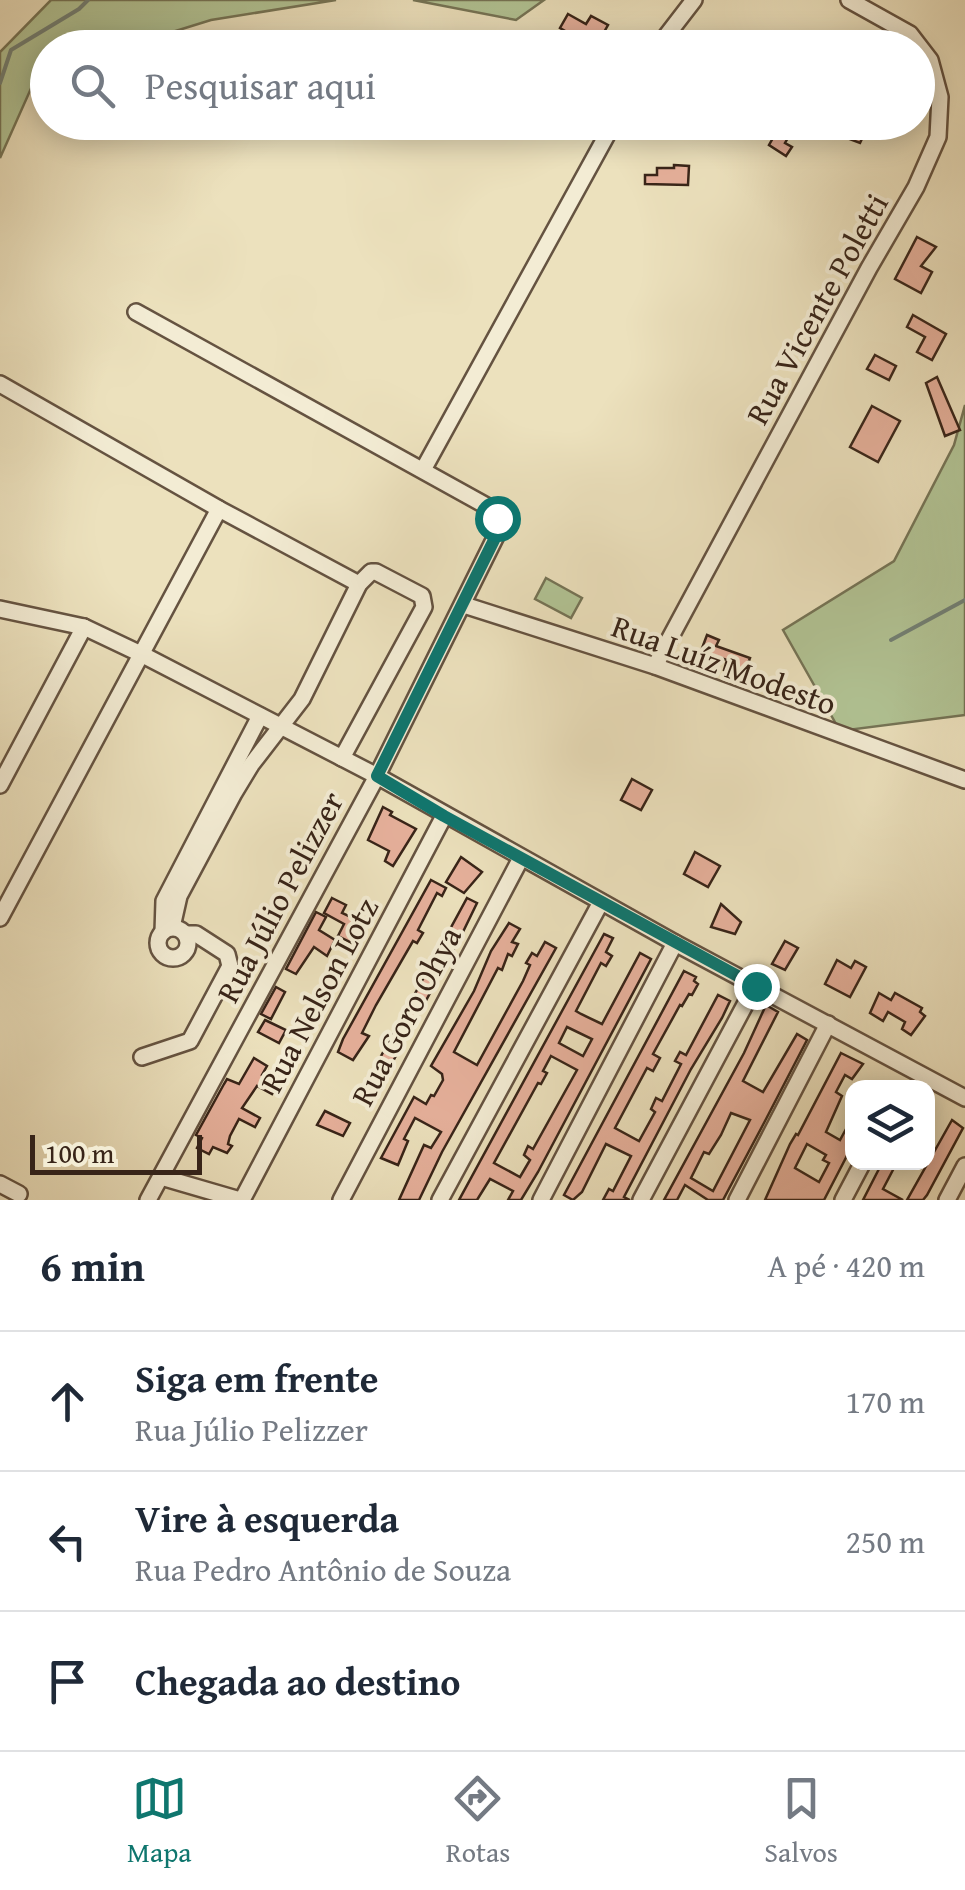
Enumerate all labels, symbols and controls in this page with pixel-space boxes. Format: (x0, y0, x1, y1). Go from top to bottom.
search box (30, 30, 935, 140)
text: Pesquisar aqui (145, 57, 376, 113)
icon: search (65, 58, 120, 113)
street label: Rua Vicente Poletti (734, 185, 900, 433)
route start (475, 496, 521, 542)
street label: Rua Luíz Modesto (605, 602, 843, 727)
street label: Rua Júlio Pelizzer (204, 783, 355, 1011)
street label: Rua Nelson Lotz (248, 889, 390, 1100)
street label: Rua Goro Ohya (339, 918, 473, 1114)
route end (734, 964, 780, 1010)
map controls (845, 1080, 935, 1170)
button: layers (845, 1080, 935, 1170)
scale bar (30, 1130, 202, 1174)
text: 100 m (45, 1132, 114, 1173)
text: 6 min (40, 1235, 145, 1296)
text: A pé · 420 m (767, 1242, 925, 1289)
text: Siga em frente (135, 1350, 379, 1406)
icon: ahead (40, 1374, 95, 1429)
text: 170 m (846, 1378, 925, 1425)
text: Rua Júlio Pelizzer (135, 1406, 368, 1453)
text: Vire à esquerda (135, 1490, 399, 1546)
icon: left (40, 1514, 95, 1569)
text: 250 m (846, 1518, 925, 1565)
text: Rua Pedro Antônio de Souza (135, 1546, 511, 1593)
text: Chegada ao destino (135, 1653, 460, 1709)
icon: arrive (40, 1654, 95, 1709)
tab: Mapa (127, 1771, 192, 1872)
tab: Rotas (446, 1771, 510, 1872)
tab: Salvos (764, 1771, 838, 1872)

